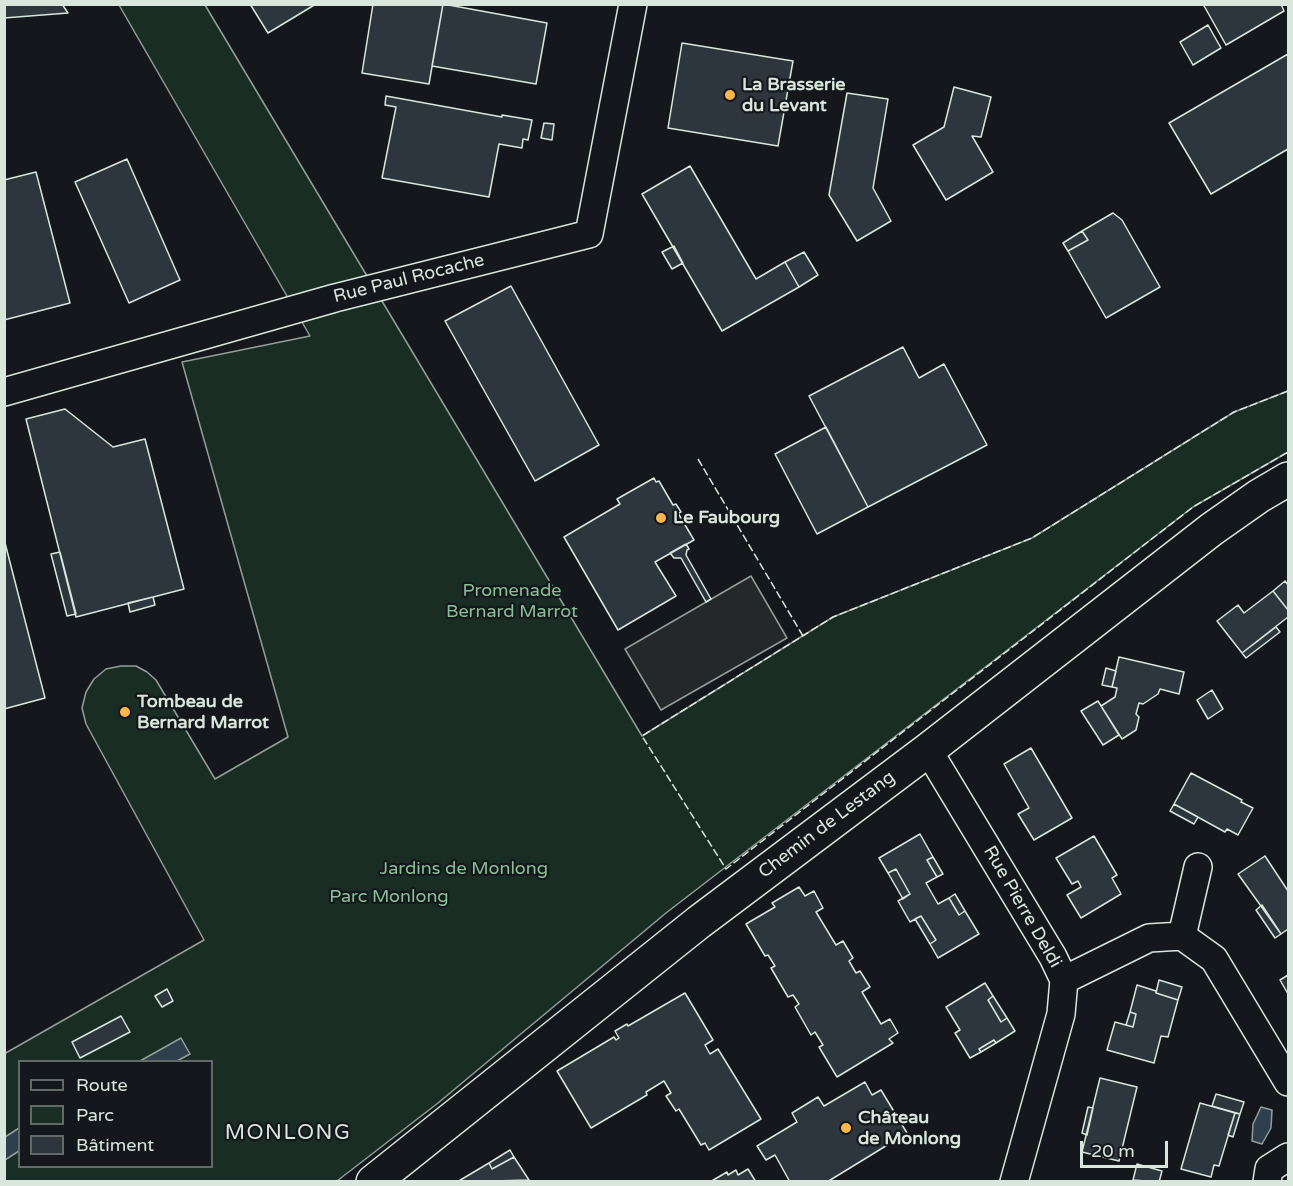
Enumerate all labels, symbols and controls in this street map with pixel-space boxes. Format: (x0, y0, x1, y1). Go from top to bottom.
place label: La Brasserie du Levant (742, 74, 846, 116)
marker: La Brasserie du Levant (723, 88, 737, 102)
street label: Rue Paul Rocache (331, 250, 487, 308)
place label: Le Faubourg (673, 507, 780, 529)
marker: Le Faubourg (654, 511, 668, 525)
park label: Promenade Bernard Marrot (446, 580, 578, 622)
place label: Tombeau de Bernard Marrot (137, 691, 269, 734)
marker: Tombeau de Bernard Marrot (118, 705, 132, 719)
street label: Chemin de Lestang (755, 767, 899, 883)
street label: Rue Pierre Deldi (978, 842, 1066, 972)
park label: Jardins de Monlong (380, 858, 548, 880)
park label: Parc Monlong (329, 886, 449, 908)
legend (18, 1060, 213, 1168)
text: Route (76, 1074, 128, 1096)
text: Parc (76, 1104, 114, 1126)
place label: Château de Monlong (858, 1107, 961, 1150)
district label: MONLONG (225, 1120, 351, 1146)
marker: Château de Monlong (839, 1121, 853, 1135)
scale bar (1083, 1129, 1172, 1167)
text: Bâtiment (76, 1134, 154, 1156)
text: 20 m (1091, 1140, 1135, 1162)

